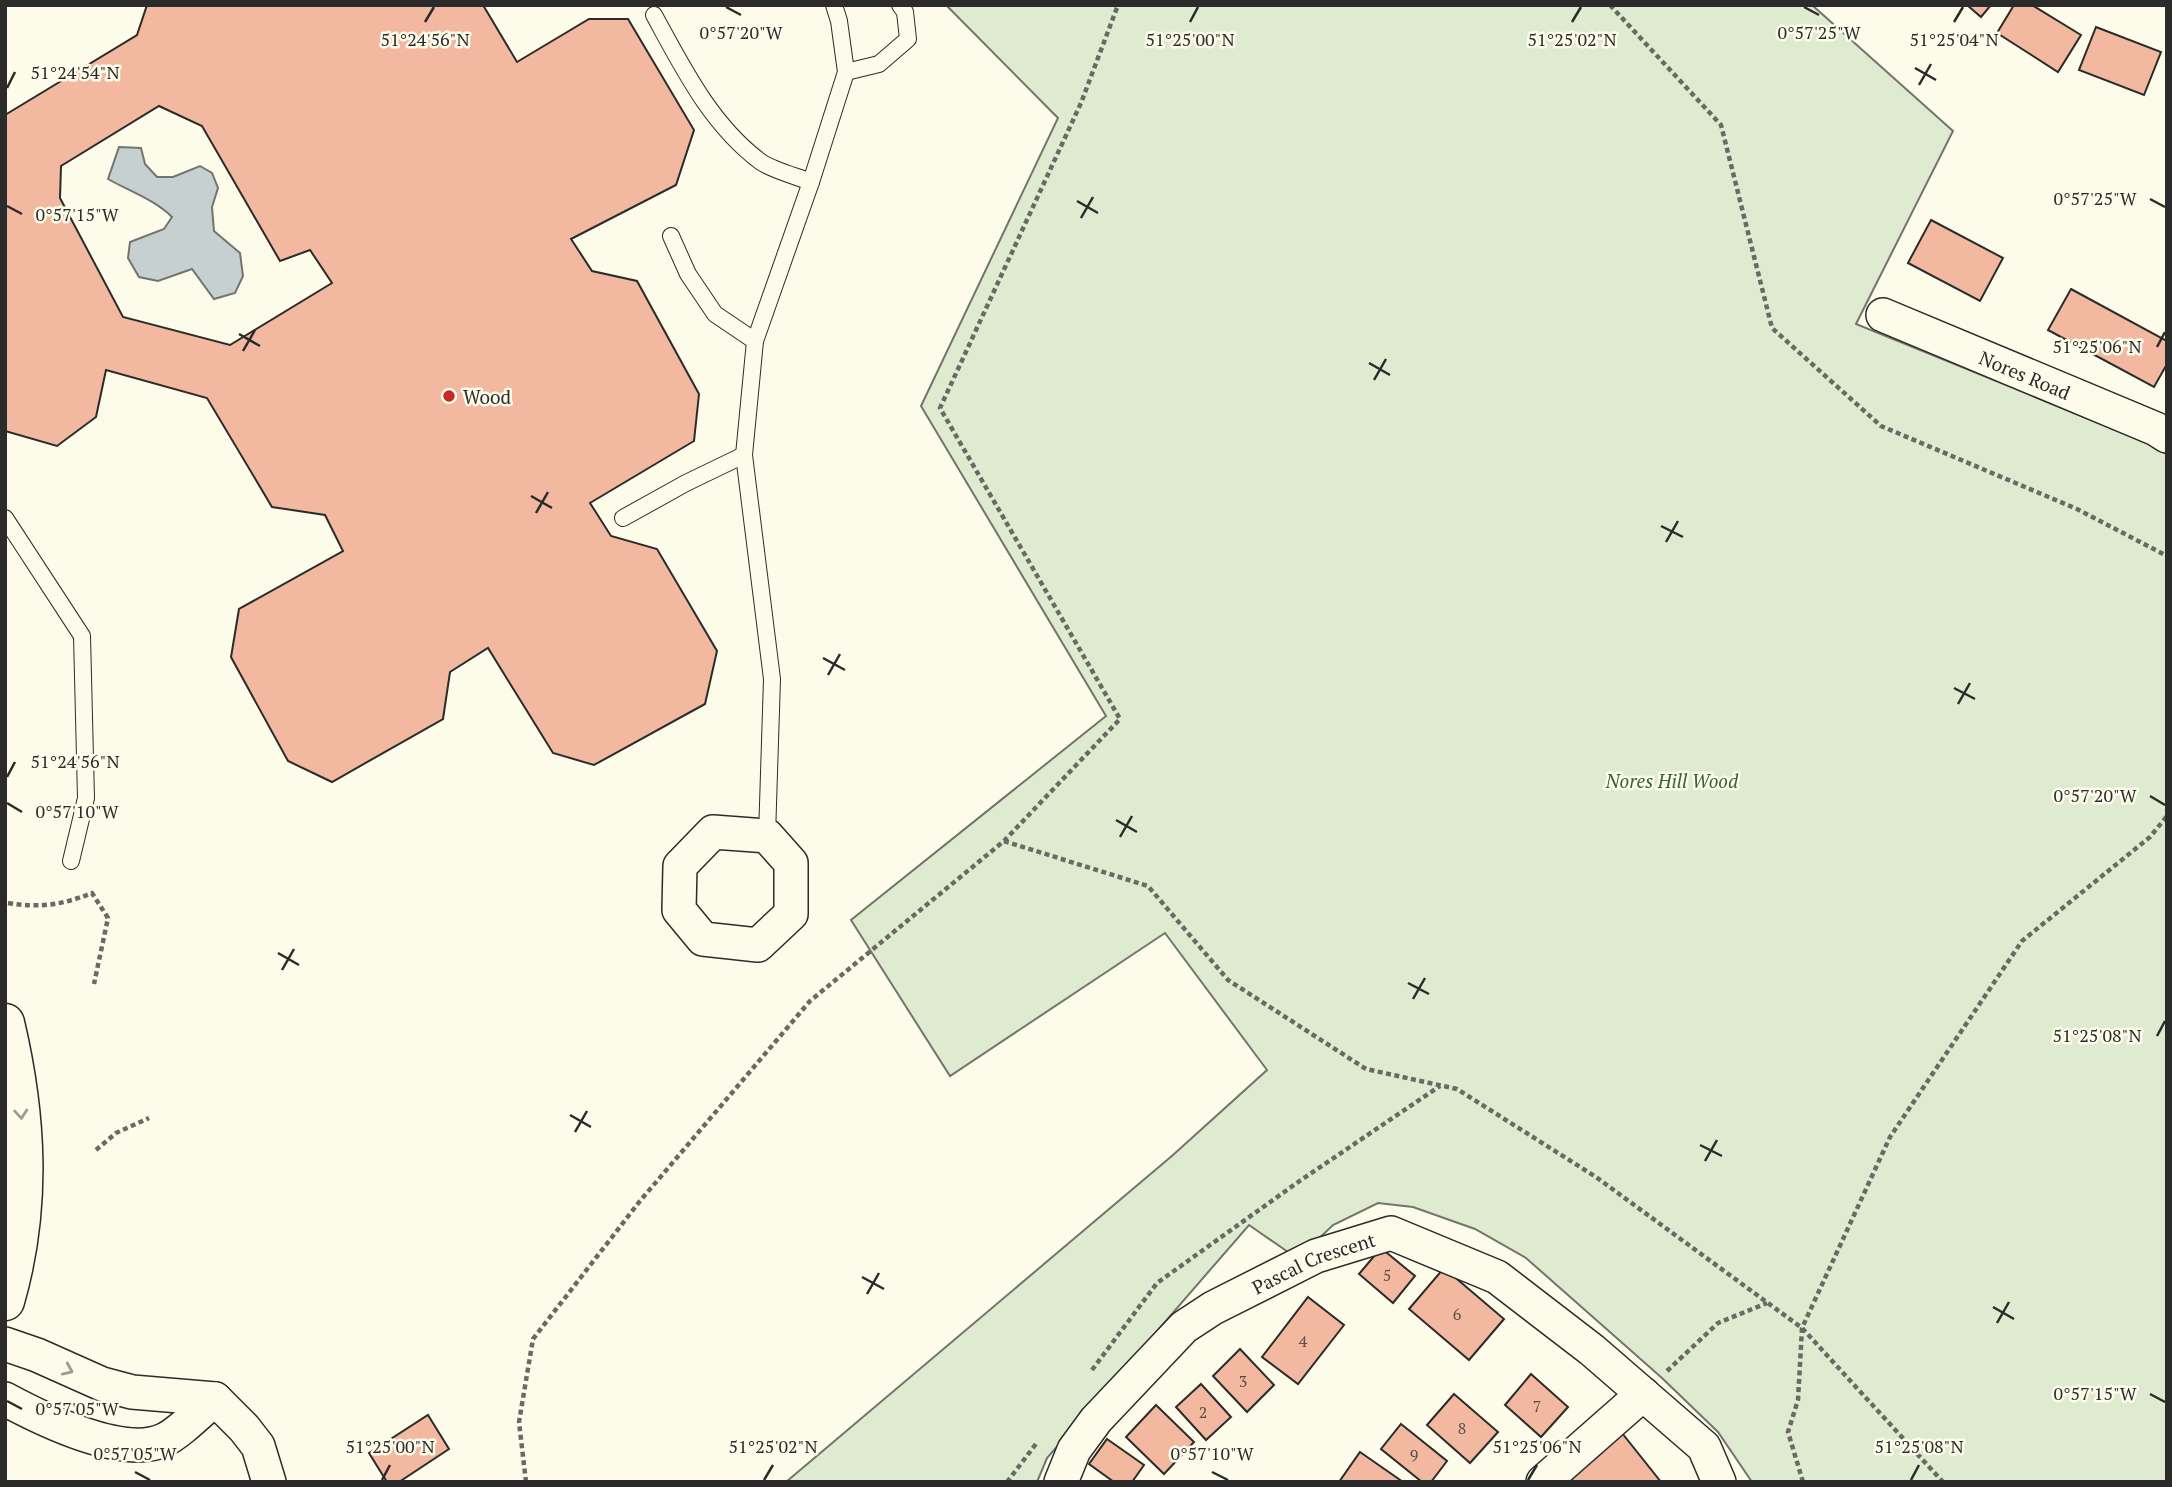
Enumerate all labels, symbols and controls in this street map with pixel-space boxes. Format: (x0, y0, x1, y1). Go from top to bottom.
text: 0°57'20"W (699, 20, 783, 44)
text: 0°57'25"W (1777, 20, 1861, 44)
text: 51°24'56"N (380, 27, 470, 51)
text: 51°25'00"N (1145, 27, 1235, 51)
text: 51°25'02"N (1527, 27, 1617, 51)
text: 51°25'04"N (1909, 27, 1999, 51)
text: 51°24'54"N (30, 60, 120, 84)
text: 0°57'25"W (2053, 186, 2137, 210)
text: 0°57'15"W (35, 202, 119, 226)
text: 51°25'06"N (2052, 334, 2142, 358)
street label: Nores Road (1976, 344, 2075, 405)
place label: Wood (463, 384, 512, 409)
marker: Wood (441, 388, 457, 404)
text: 51°24'56"N (30, 749, 120, 773)
park label: Nores Hill Wood (1605, 768, 1739, 793)
text: 0°57'20"W (2053, 783, 2137, 807)
text: 0°57'10"W (35, 799, 119, 823)
text: 51°25'08"N (2052, 1023, 2142, 1047)
one-way arrow (14, 1109, 29, 1120)
street label: Pascal Crescent (1247, 1226, 1378, 1299)
house number: 5 (1383, 1264, 1391, 1286)
house number: 6 (1453, 1303, 1462, 1325)
house number: 4 (1299, 1330, 1308, 1352)
one-way arrow (61, 1362, 73, 1376)
house number: 3 (1239, 1370, 1247, 1392)
text: 0°57'15"W (2053, 1381, 2137, 1405)
house number: 7 (1533, 1395, 1541, 1417)
text: 0°57'05"W (35, 1396, 119, 1420)
house number: 2 (1199, 1401, 1207, 1423)
house number: 8 (1458, 1417, 1466, 1439)
text: 51°25'00"N (345, 1434, 435, 1458)
text: 51°25'02"N (728, 1434, 818, 1458)
text: 51°25'06"N (1492, 1434, 1582, 1458)
text: 51°25'08"N (1874, 1434, 1964, 1458)
text: 0°57'05"W (93, 1441, 177, 1465)
text: 0°57'10"W (1170, 1441, 1254, 1465)
house number: 9 (1410, 1444, 1418, 1466)

